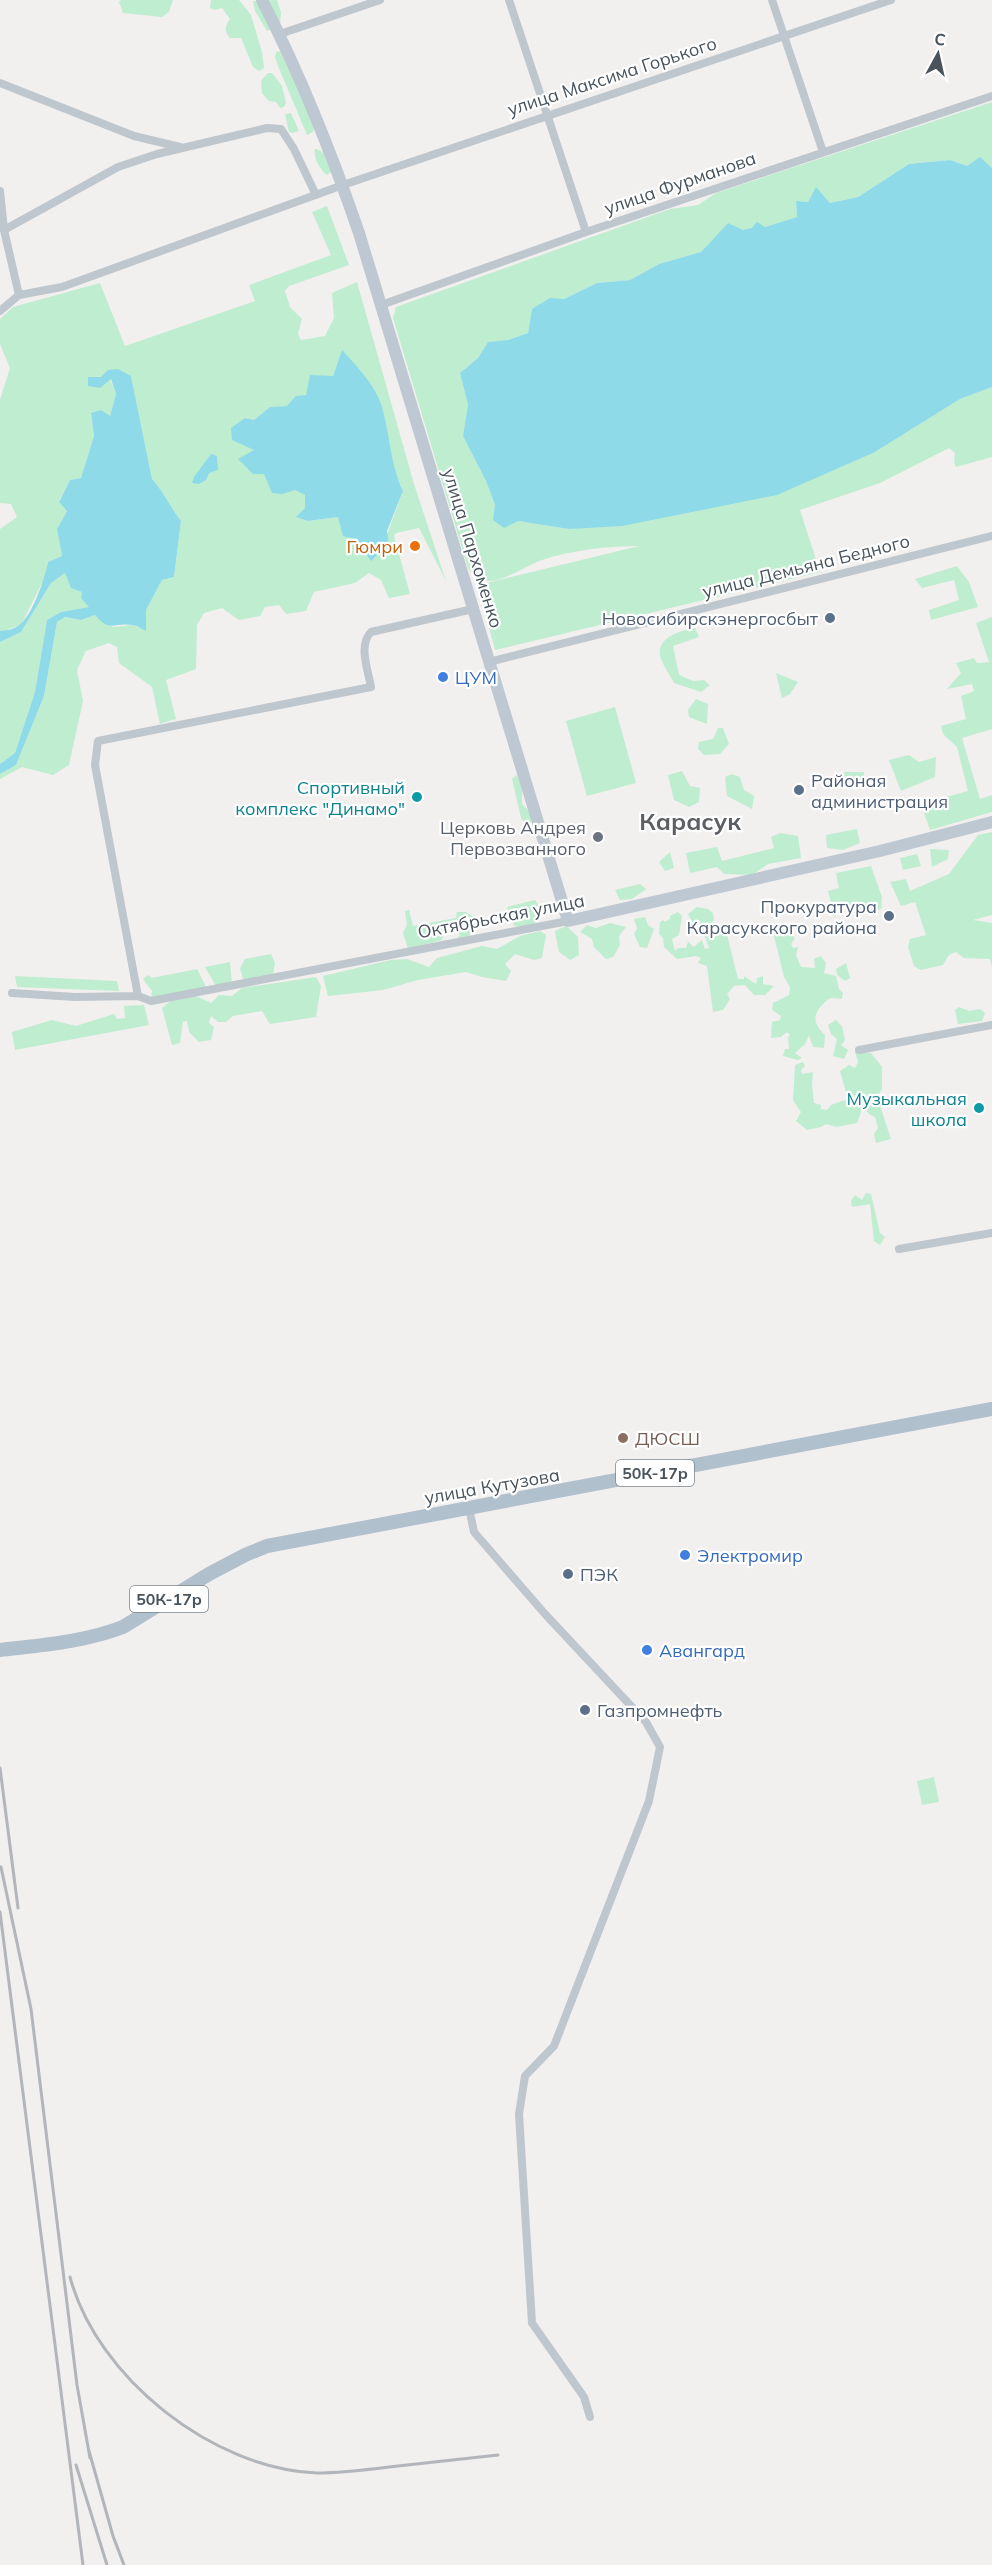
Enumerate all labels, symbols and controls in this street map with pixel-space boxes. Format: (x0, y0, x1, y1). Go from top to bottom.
north arrow (908, 24, 968, 84)
text: С (933, 28, 947, 50)
street label: улица Максима Горького (504, 31, 720, 121)
street label: улица Фурманова (601, 146, 759, 220)
street label: улица Пархоменко (438, 465, 508, 631)
street label: улица Демьяна Бедного (700, 529, 912, 603)
place label: Гюмри (346, 535, 403, 558)
marker: Гюмри (408, 539, 422, 553)
place label: Новосибирскэнергосбыт (602, 607, 819, 630)
marker: Новосибирскэнергосбыт (823, 611, 837, 625)
place label: ЦУМ (455, 666, 497, 689)
marker: ЦУМ (436, 670, 450, 684)
place label: Районая администрация (811, 769, 948, 813)
place label: Спортивный комплекс "Динамо" (235, 776, 405, 820)
marker: Районая администрация (792, 783, 806, 797)
marker: Спортивный комплекс "Динамо" (410, 790, 424, 804)
district label: Карасук (639, 806, 741, 836)
place label: Церковь Андрея Первозванного (440, 816, 586, 860)
marker: Церковь Андрея Первозванного (591, 830, 605, 844)
street label: Октябрьская улица (415, 889, 587, 943)
place label: Прокуратура Карасукского района (686, 895, 877, 939)
marker: Прокуратура Карасукского района (882, 909, 896, 923)
place label: Музыкальная школа (847, 1087, 967, 1131)
marker: Музыкальная школа (972, 1101, 986, 1115)
place label: ДЮСШ (635, 1427, 700, 1450)
marker: ДЮСШ (616, 1431, 630, 1445)
road number: 50К-17р (616, 1460, 694, 1486)
street label: улица Кутузова (423, 1463, 561, 1509)
place label: Электромир (697, 1544, 803, 1567)
marker: Электромир (678, 1548, 692, 1562)
place label: ПЭК (580, 1563, 618, 1586)
marker: ПЭК (561, 1567, 575, 1581)
road number: 50К-17р (130, 1586, 208, 1612)
place label: Авангард (659, 1639, 745, 1662)
marker: Авангард (640, 1643, 654, 1657)
place label: Газпромнефть (597, 1699, 723, 1722)
marker: Газпромнефть (578, 1703, 592, 1717)

